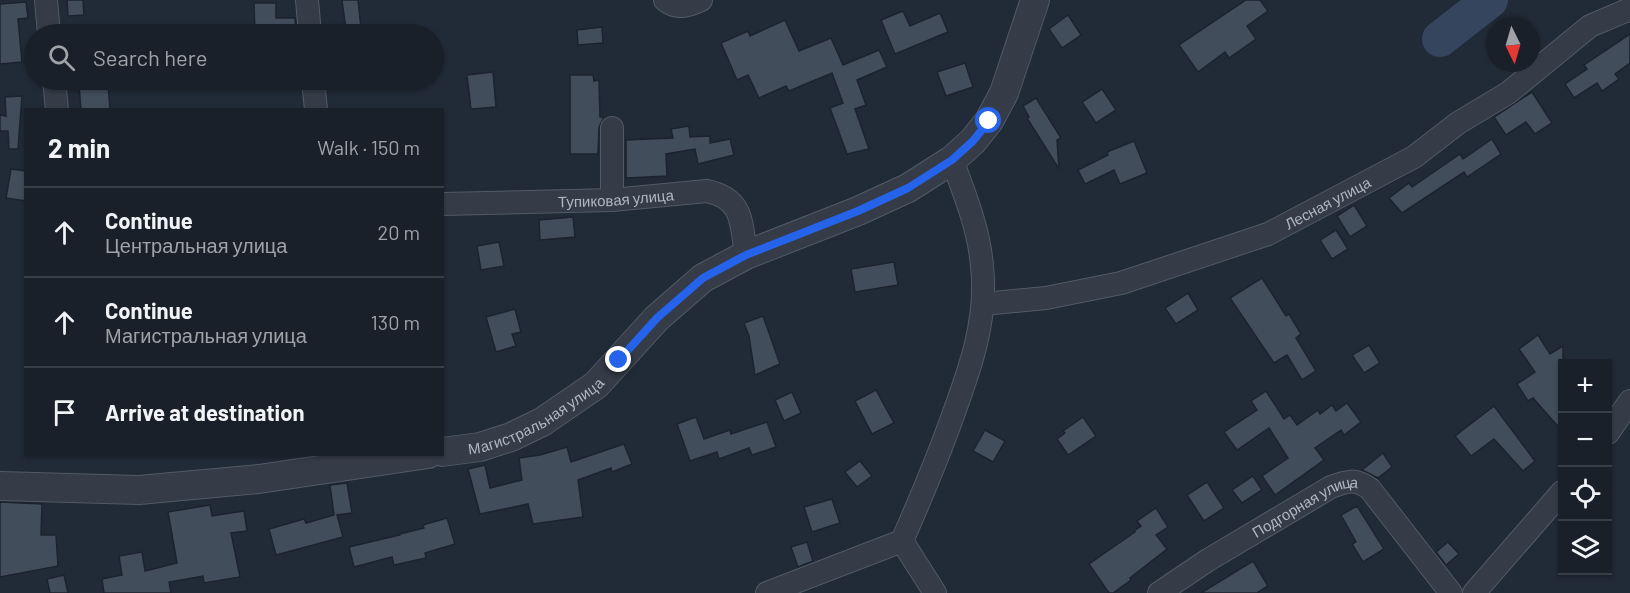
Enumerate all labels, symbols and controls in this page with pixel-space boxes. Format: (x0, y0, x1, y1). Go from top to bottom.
north arrow (1486, 18, 1540, 72)
search box (24, 24, 444, 90)
icon: search (45, 41, 78, 74)
text: Search here (93, 44, 207, 70)
route start (975, 107, 1001, 133)
text: 2 min (48, 132, 110, 163)
text: Walk · 150 m (317, 135, 420, 159)
street label: Лесная улица (1281, 172, 1374, 233)
street label: Тупиковая улица (558, 185, 675, 210)
text: Continue (105, 207, 193, 233)
icon: ahead (48, 216, 81, 249)
text: 20 m (377, 220, 420, 244)
text: Центральная улица (105, 233, 287, 257)
text: Continue (105, 297, 193, 323)
icon: ahead (48, 306, 81, 339)
text: 130 m (371, 310, 420, 334)
text: Магистральная улица (105, 323, 307, 347)
route end (605, 346, 631, 372)
map controls (1558, 359, 1612, 575)
button: + (1558, 359, 1612, 413)
street label: Магистральная улица (467, 373, 608, 458)
icon: arrive (48, 396, 81, 429)
text: Arrive at destination (105, 399, 304, 425)
button: − (1558, 413, 1612, 467)
button: locate (1558, 467, 1612, 521)
street label: Подгорная улица (1249, 472, 1360, 541)
button: layers (1558, 521, 1612, 575)

